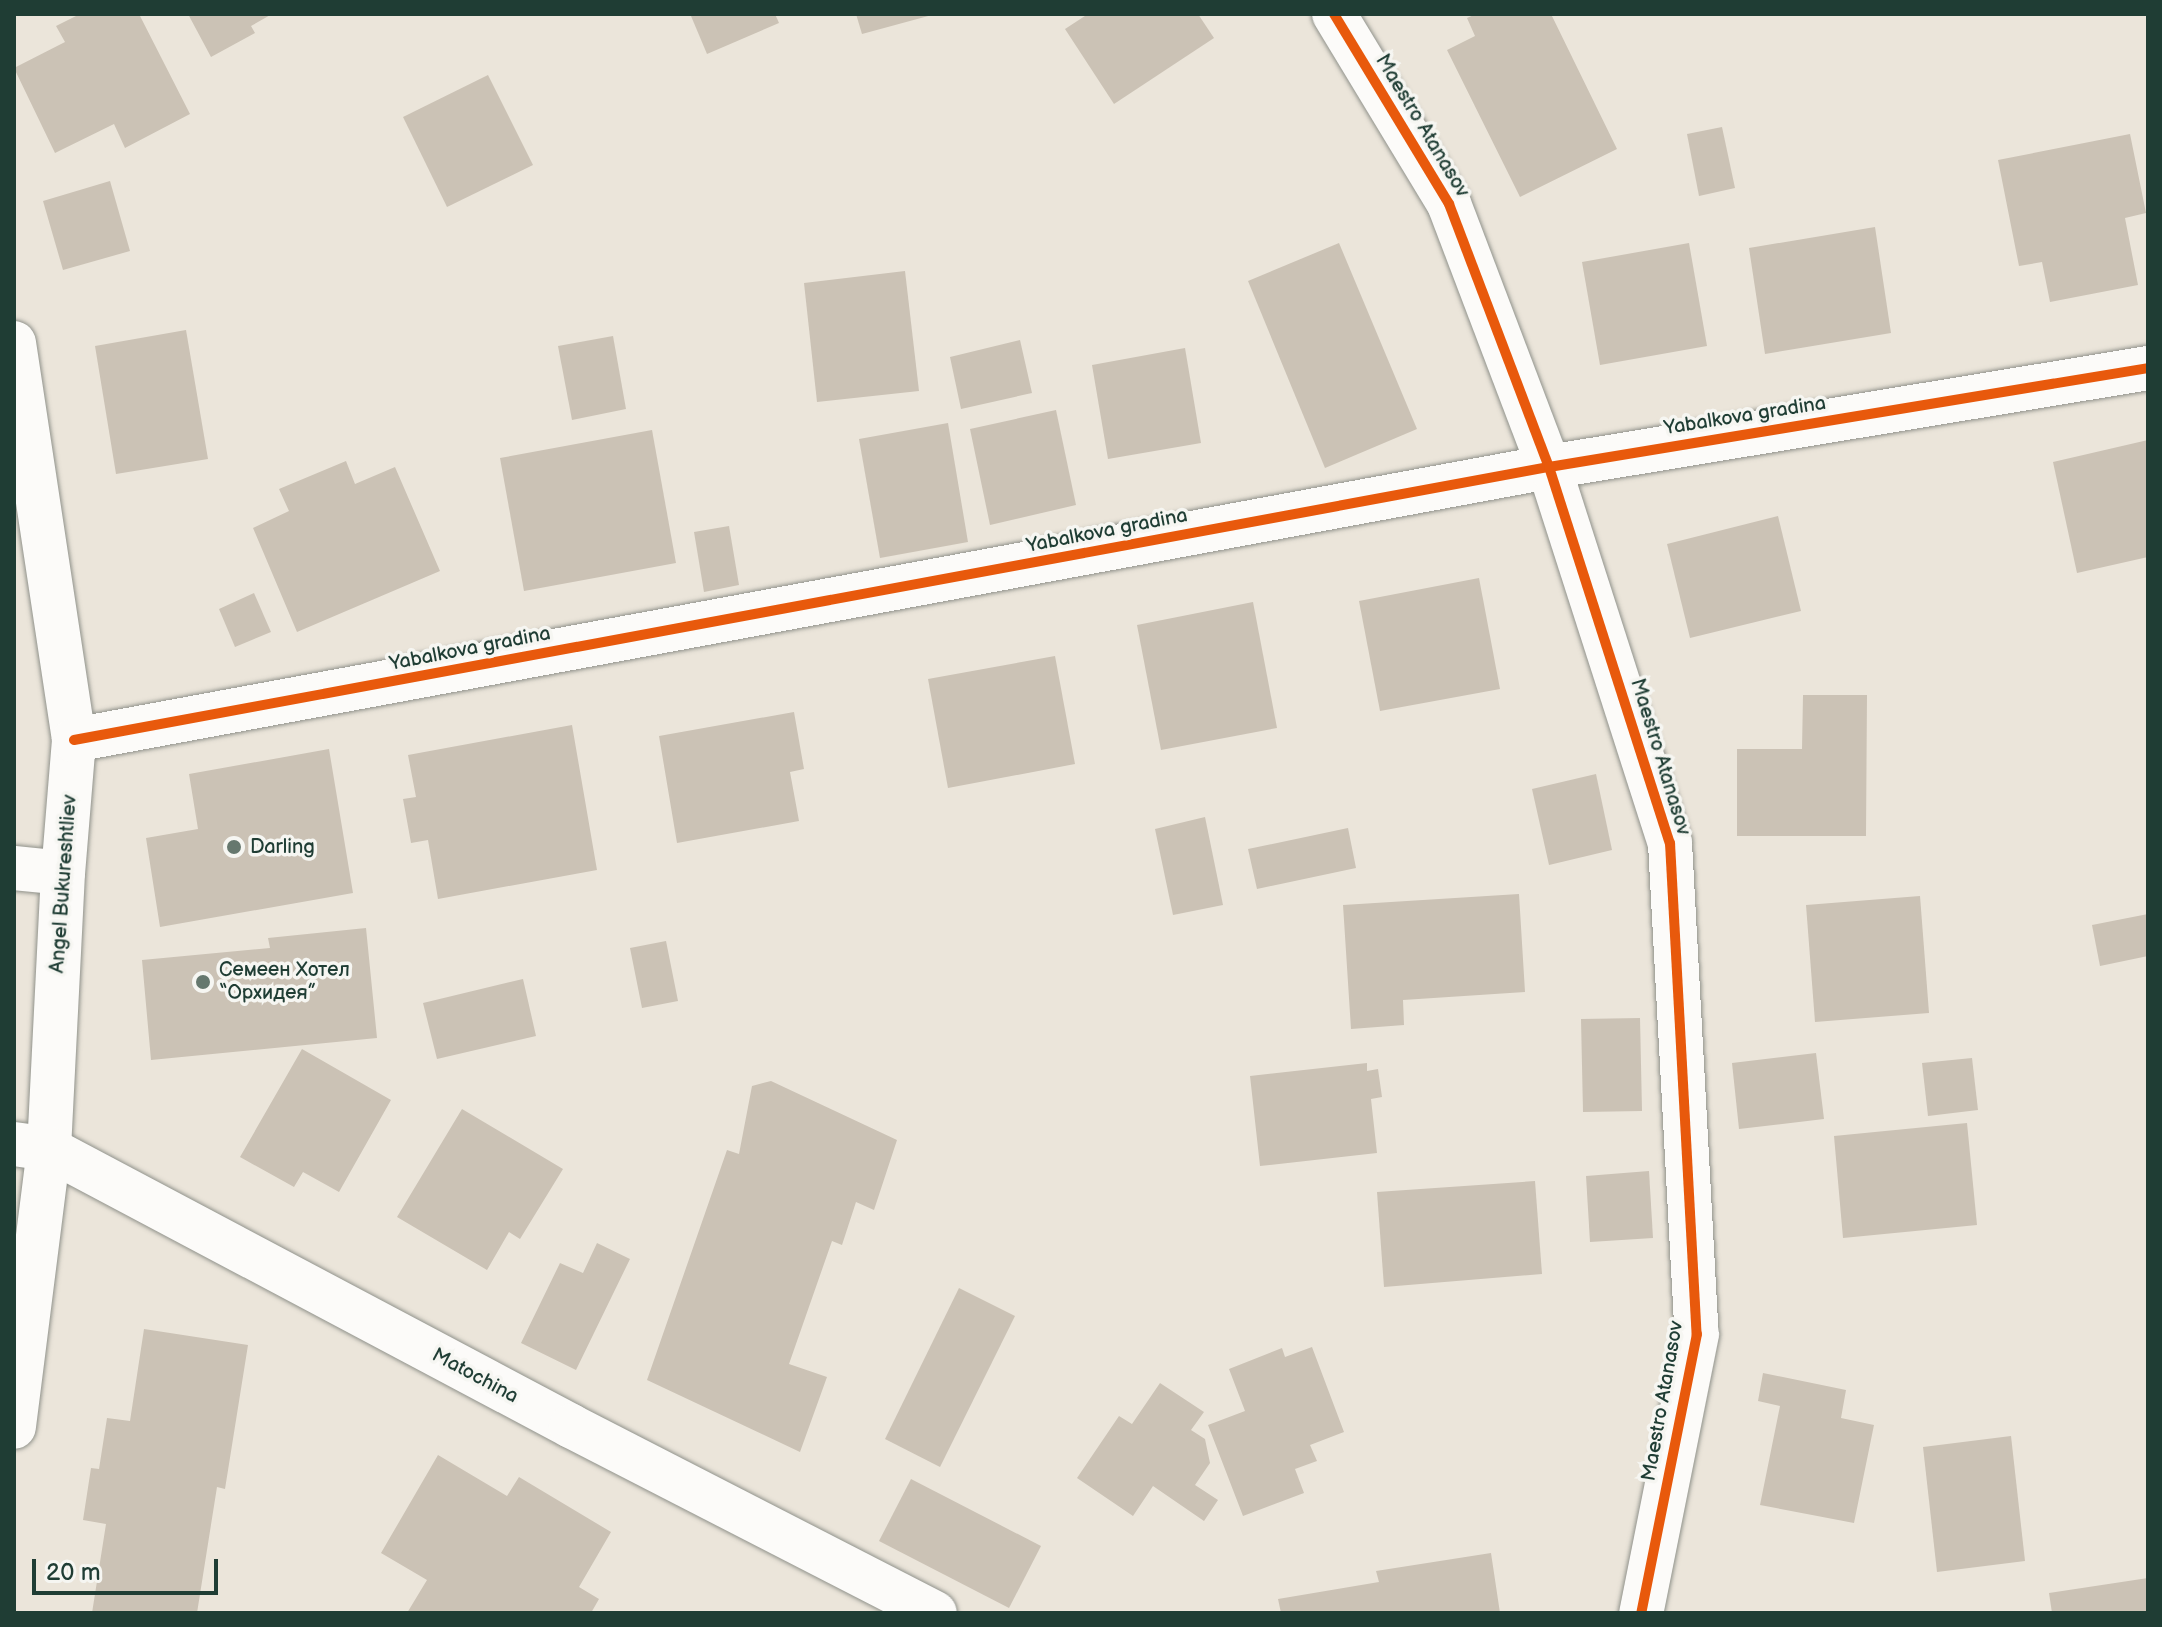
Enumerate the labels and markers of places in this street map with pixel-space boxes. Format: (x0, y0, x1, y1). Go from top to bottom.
place label: Darling (250, 835, 315, 859)
marker: Darling (225, 838, 243, 856)
place label: Семеен Хотел “Орхидея” (219, 958, 350, 1005)
marker: Семеен Хотел “Орхидея” (194, 973, 212, 991)

